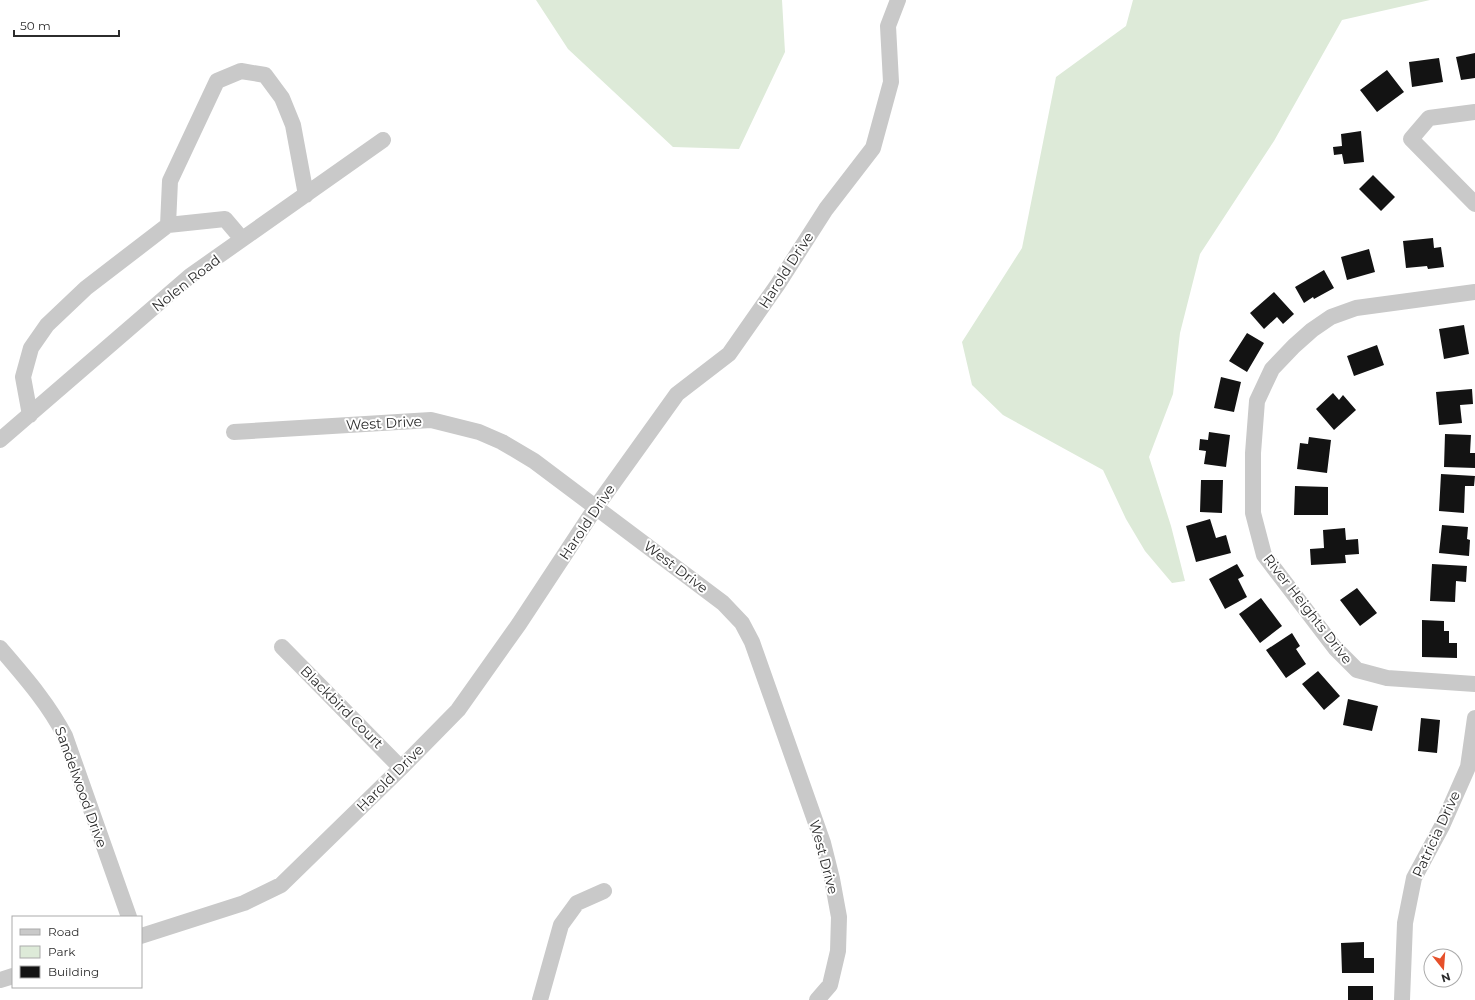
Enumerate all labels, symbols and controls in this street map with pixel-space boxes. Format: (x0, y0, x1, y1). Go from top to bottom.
scale bar (14, 12, 119, 38)
text: 50 m (20, 18, 51, 33)
street label: Harold Drive (755, 228, 817, 312)
street label: Nolen Road (148, 251, 224, 315)
street label: West Drive (346, 412, 422, 434)
street label: Harold Drive (555, 481, 619, 563)
street label: West Drive (640, 537, 712, 597)
street label: River Heights Drive (1259, 550, 1357, 668)
street label: Blackbird Court (297, 662, 387, 752)
street label: Sandelwood Drive (51, 724, 111, 850)
street label: Harold Drive (353, 741, 427, 815)
street label: Patricia Drive (1408, 788, 1464, 880)
street label: West Drive (805, 818, 843, 896)
legend (12, 916, 142, 988)
text: Road (48, 924, 79, 939)
text: Park (48, 944, 76, 959)
north arrow (1423, 948, 1463, 988)
text: Building (48, 964, 99, 979)
text: N (1440, 970, 1452, 986)

